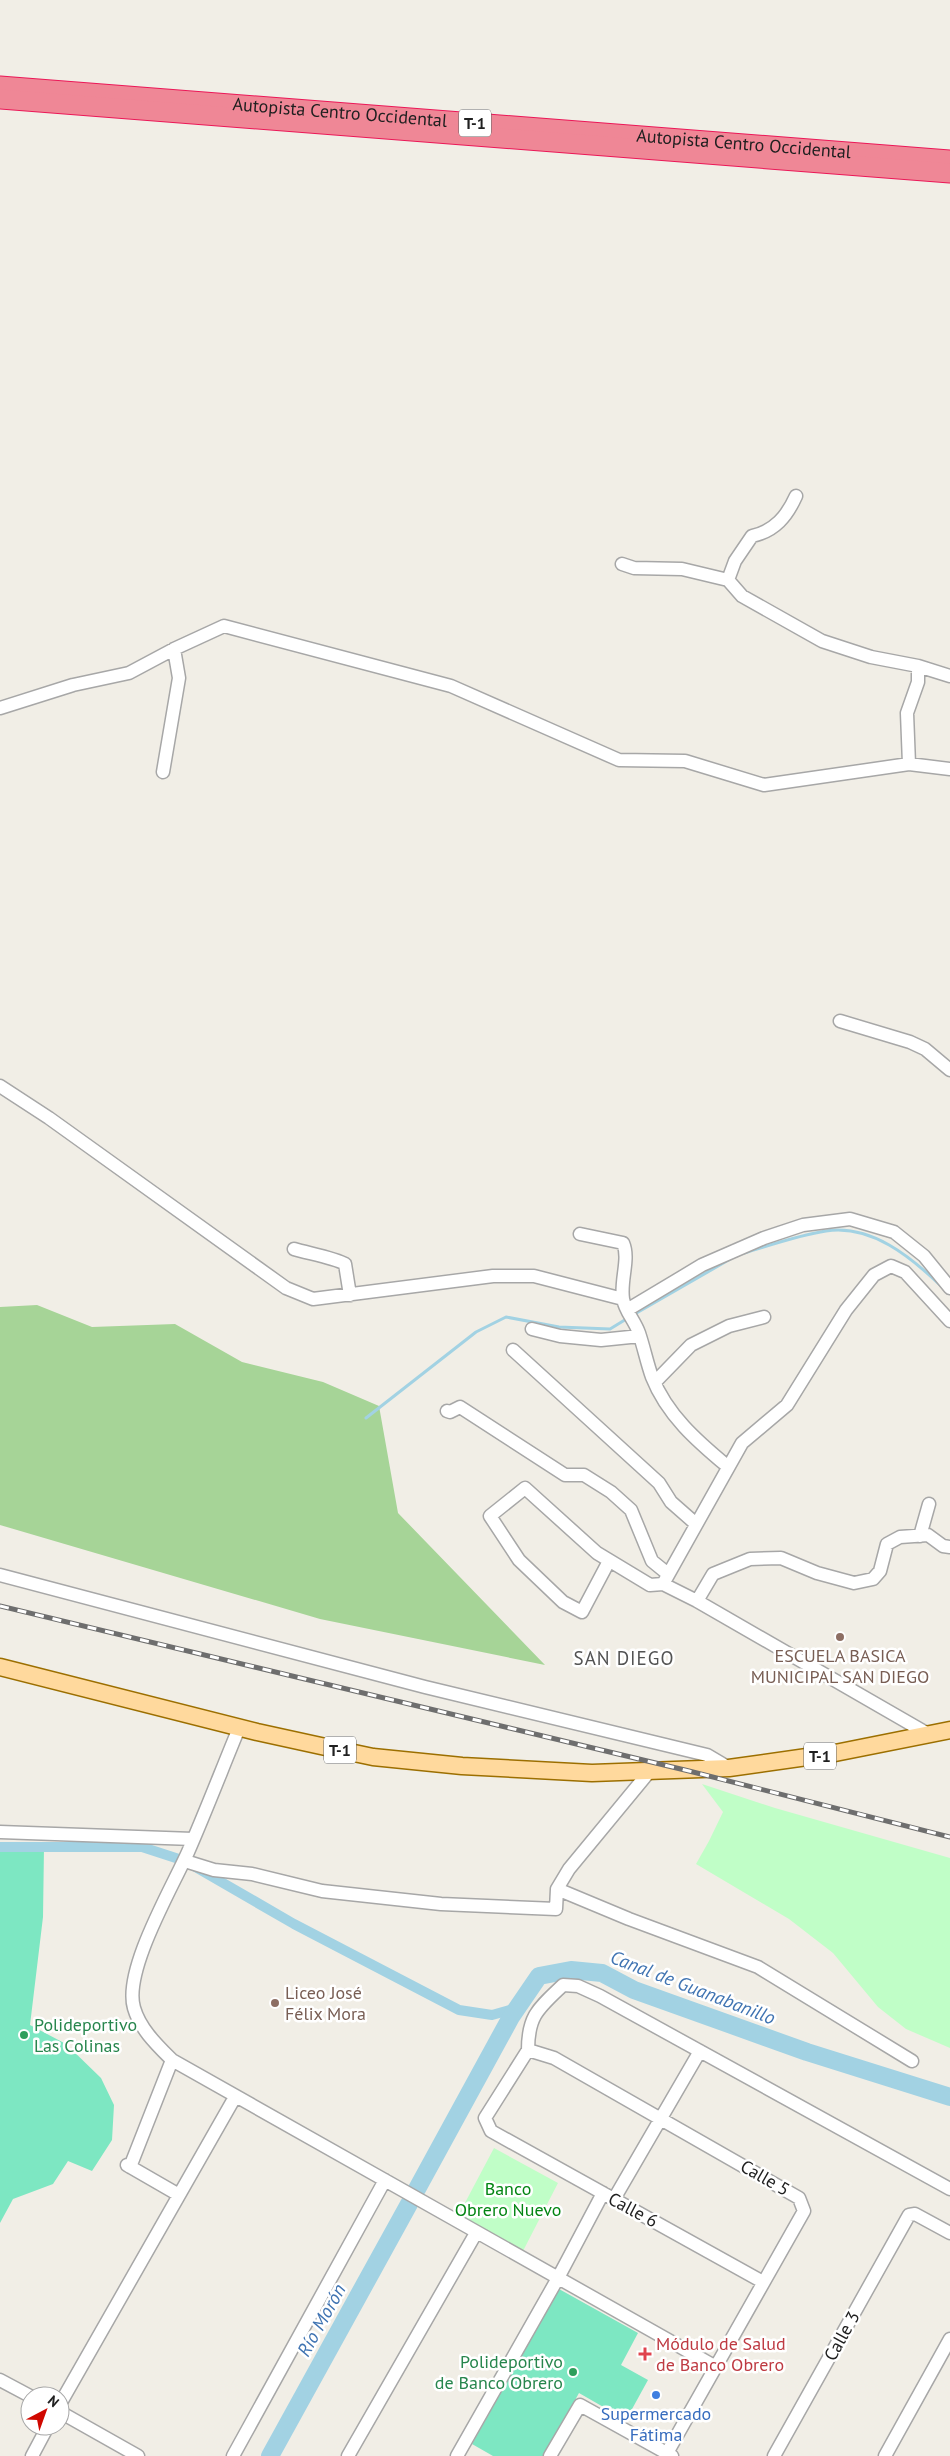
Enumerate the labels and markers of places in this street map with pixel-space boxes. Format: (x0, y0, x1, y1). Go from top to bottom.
marker: ESCUELA BASICA MUNICIPAL SAN DIEGO (834, 1631, 846, 1643)
place label: ESCUELA BASICA MUNICIPAL SAN DIEGO (751, 1644, 929, 1688)
place label: Liceo José Félix Mora (285, 1981, 366, 2025)
marker: Liceo José Félix Mora (269, 1997, 281, 2009)
place label: Polideportivo Las Colinas (34, 2013, 137, 2057)
marker: Polideportivo Las Colinas (18, 2029, 30, 2041)
place label: Módulo de Salud de Banco Obrero (656, 2332, 786, 2376)
marker: Módulo de Salud de Banco Obrero (638, 2347, 652, 2361)
place label: Polideportivo de Banco Obrero (435, 2350, 563, 2394)
marker: Polideportivo de Banco Obrero (567, 2366, 579, 2378)
marker: Supermercado Fátima (650, 2389, 662, 2401)
place label: Supermercado Fátima (601, 2402, 711, 2446)

